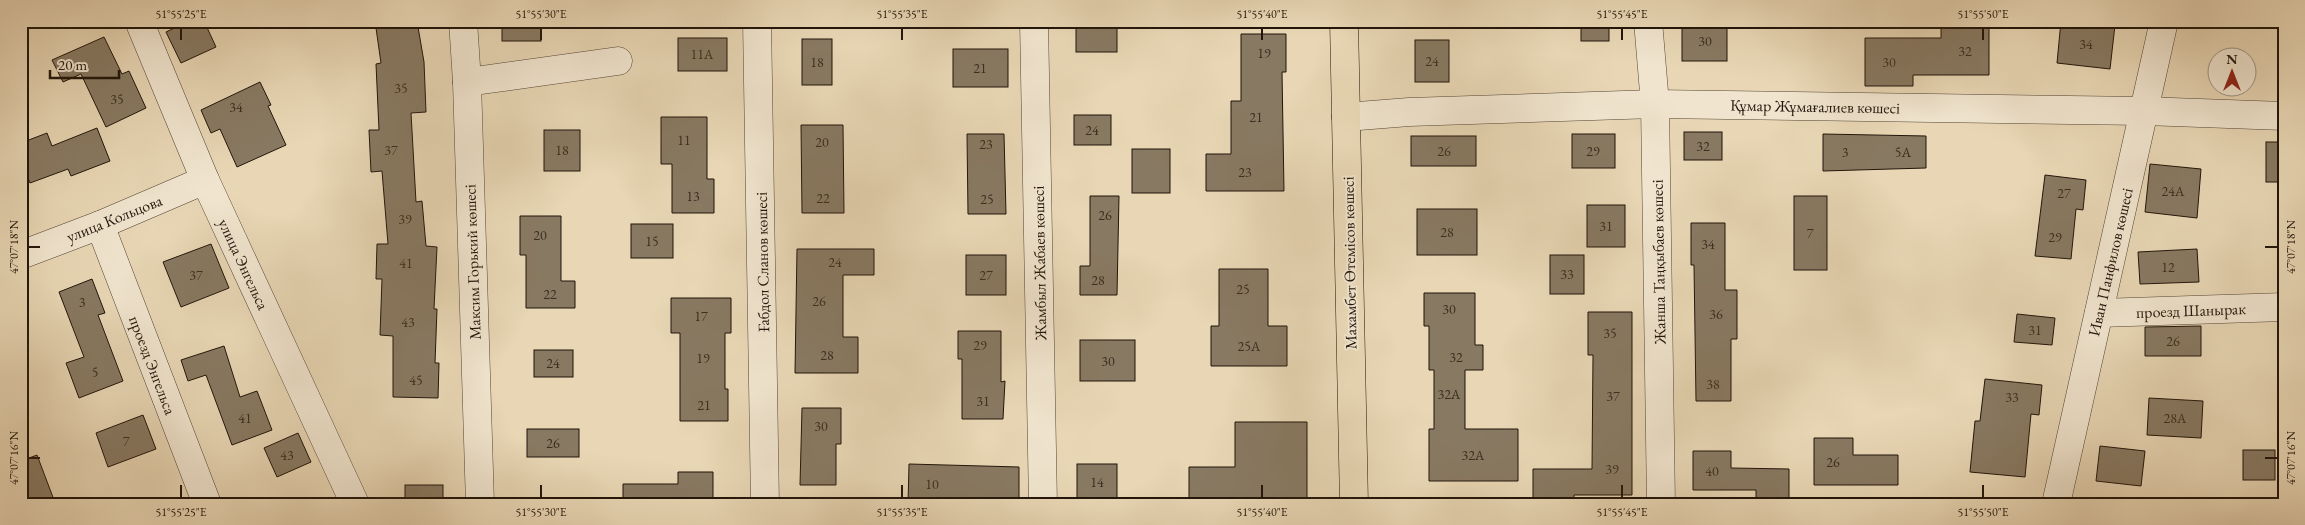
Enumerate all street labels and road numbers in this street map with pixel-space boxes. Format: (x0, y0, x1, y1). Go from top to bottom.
street label: Құмар Жұмағалиев көшесі (1730, 95, 1900, 118)
street label: Махамбет Өтемісов көшесі (1337, 176, 1362, 350)
street label: Жанша Таңқыбаев көшесі (1647, 179, 1670, 346)
street label: Максим Горький көшесі (459, 184, 486, 340)
street label: Жамбыл Жабаев көшесі (1028, 185, 1051, 342)
street label: Иван Панфилов көшесі (2083, 186, 2138, 338)
street label: улица Кольцова (63, 189, 166, 247)
street label: Ғабдол Сланов көшесі (751, 192, 774, 332)
street label: улица Энгельса (213, 215, 274, 314)
street label: проезд Шанырак (2136, 298, 2247, 323)
street label: проезд Энгельса (124, 313, 181, 418)

